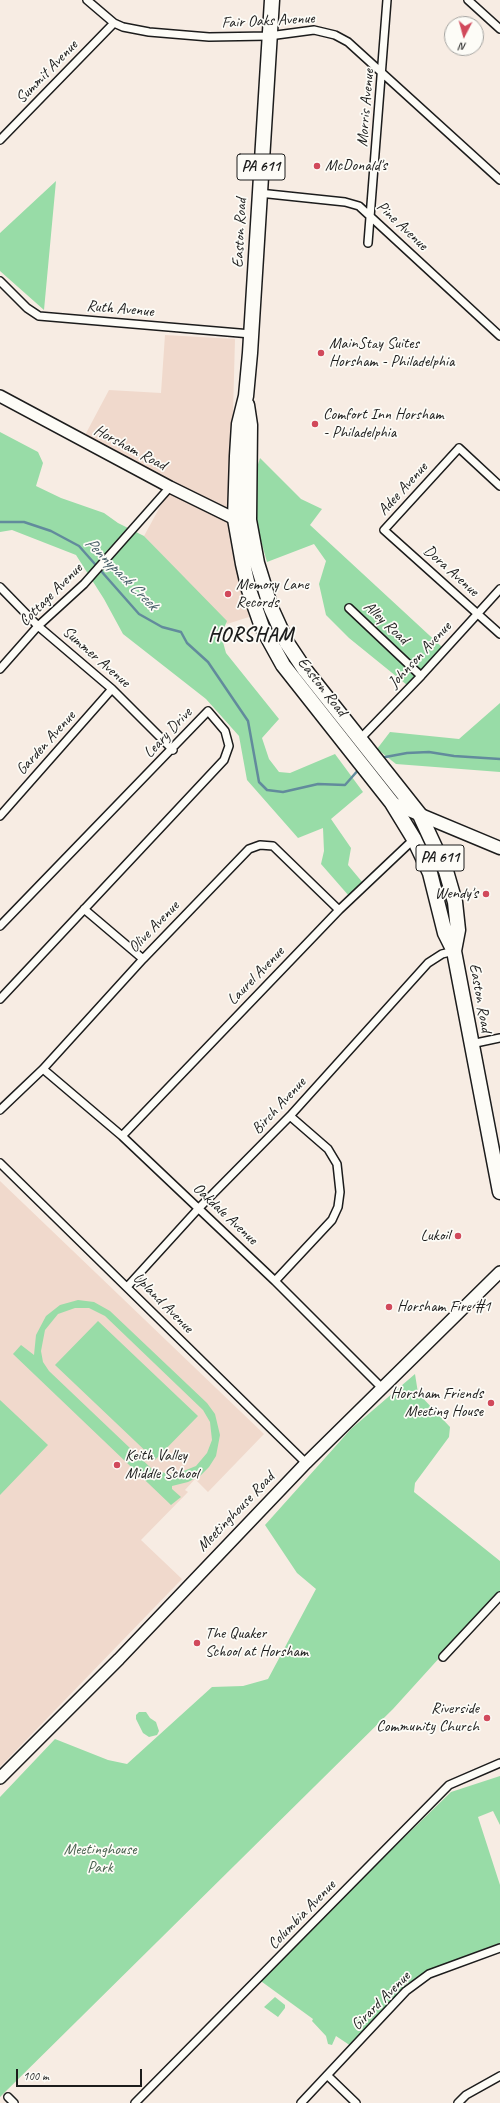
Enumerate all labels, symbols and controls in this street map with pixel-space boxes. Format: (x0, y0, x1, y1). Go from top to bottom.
street label: Fair Oaks Avenue (221, 9, 315, 33)
north arrow (444, 16, 484, 56)
street label: Summit Avenue (12, 36, 82, 108)
text: N (459, 40, 467, 54)
street label: Morris Avenue (353, 68, 379, 148)
road number: PA 611 (237, 154, 285, 180)
place label: McDonald's (325, 156, 387, 176)
marker: McDonald's (312, 161, 322, 171)
street label: Pine Avenue (372, 197, 432, 255)
street label: Easton Road (229, 198, 251, 268)
street label: Ruth Avenue (86, 297, 154, 321)
place label: MainStay Suites Horsham - Philadelphia (329, 334, 455, 372)
marker: MainStay Suites Horsham - Philadelphia (316, 348, 326, 358)
place label: Comfort Inn Horsham - Philadelphia (323, 405, 443, 443)
marker: Comfort Inn Horsham - Philadelphia (310, 419, 320, 429)
street label: Horsham Road (91, 421, 169, 475)
street label: Adee Avenue (374, 458, 432, 520)
water label: Pennypack Creek (80, 533, 162, 615)
street label: Dora Avenue (419, 541, 483, 601)
street label: Cottage Avenue (15, 559, 87, 631)
place label: Memory Lane Records (236, 575, 309, 613)
marker: Memory Lane Records (223, 589, 233, 599)
street label: Alley Road (359, 597, 413, 649)
street label: Johnson Avenue (384, 618, 456, 692)
street label: Summer Avenue (58, 622, 134, 692)
district label: HORSHAM (209, 624, 293, 648)
street label: Easton Road (293, 654, 351, 720)
street label: Leary Drive (140, 704, 196, 762)
street label: Garden Avenue (12, 707, 80, 779)
road number: PA 611 (416, 845, 464, 871)
place label: Wendy's (435, 884, 478, 904)
marker: Wendy's (481, 889, 491, 899)
street label: Olive Avenue (124, 897, 184, 957)
street label: Laurel Avenue (223, 943, 289, 1009)
street label: Easton Road (464, 962, 496, 1034)
street label: Birch Avenue (248, 1074, 310, 1138)
street label: Oakdale Avenue (188, 1179, 262, 1249)
place label: Lukoil (421, 1226, 450, 1246)
marker: Lukoil (453, 1231, 463, 1241)
street label: Upland Avenue (129, 1269, 197, 1337)
place label: Horsham Fire #1 (397, 1297, 491, 1317)
marker: Horsham Fire #1 (384, 1302, 394, 1312)
place label: Horsham Friends Meeting House (391, 1384, 483, 1422)
marker: Horsham Friends Meeting House (486, 1398, 496, 1408)
place label: Keith Valley Middle School (125, 1446, 198, 1484)
marker: Keith Valley Middle School (112, 1460, 122, 1470)
street label: Meetinghouse Road (193, 1468, 279, 1556)
place label: The Quaker School at Horsham (205, 1624, 308, 1662)
marker: The Quaker School at Horsham (192, 1638, 202, 1648)
place label: Riverside Community Church (376, 1699, 479, 1737)
marker: Riverside Community Church (482, 1713, 492, 1723)
park label: Meetinghouse Park (64, 1840, 136, 1878)
street label: Columbia Avenue (264, 1876, 340, 1954)
street label: Girard Avenue (347, 1967, 415, 2035)
scale bar (18, 2061, 144, 2087)
text: 100 m (23, 2068, 49, 2084)

